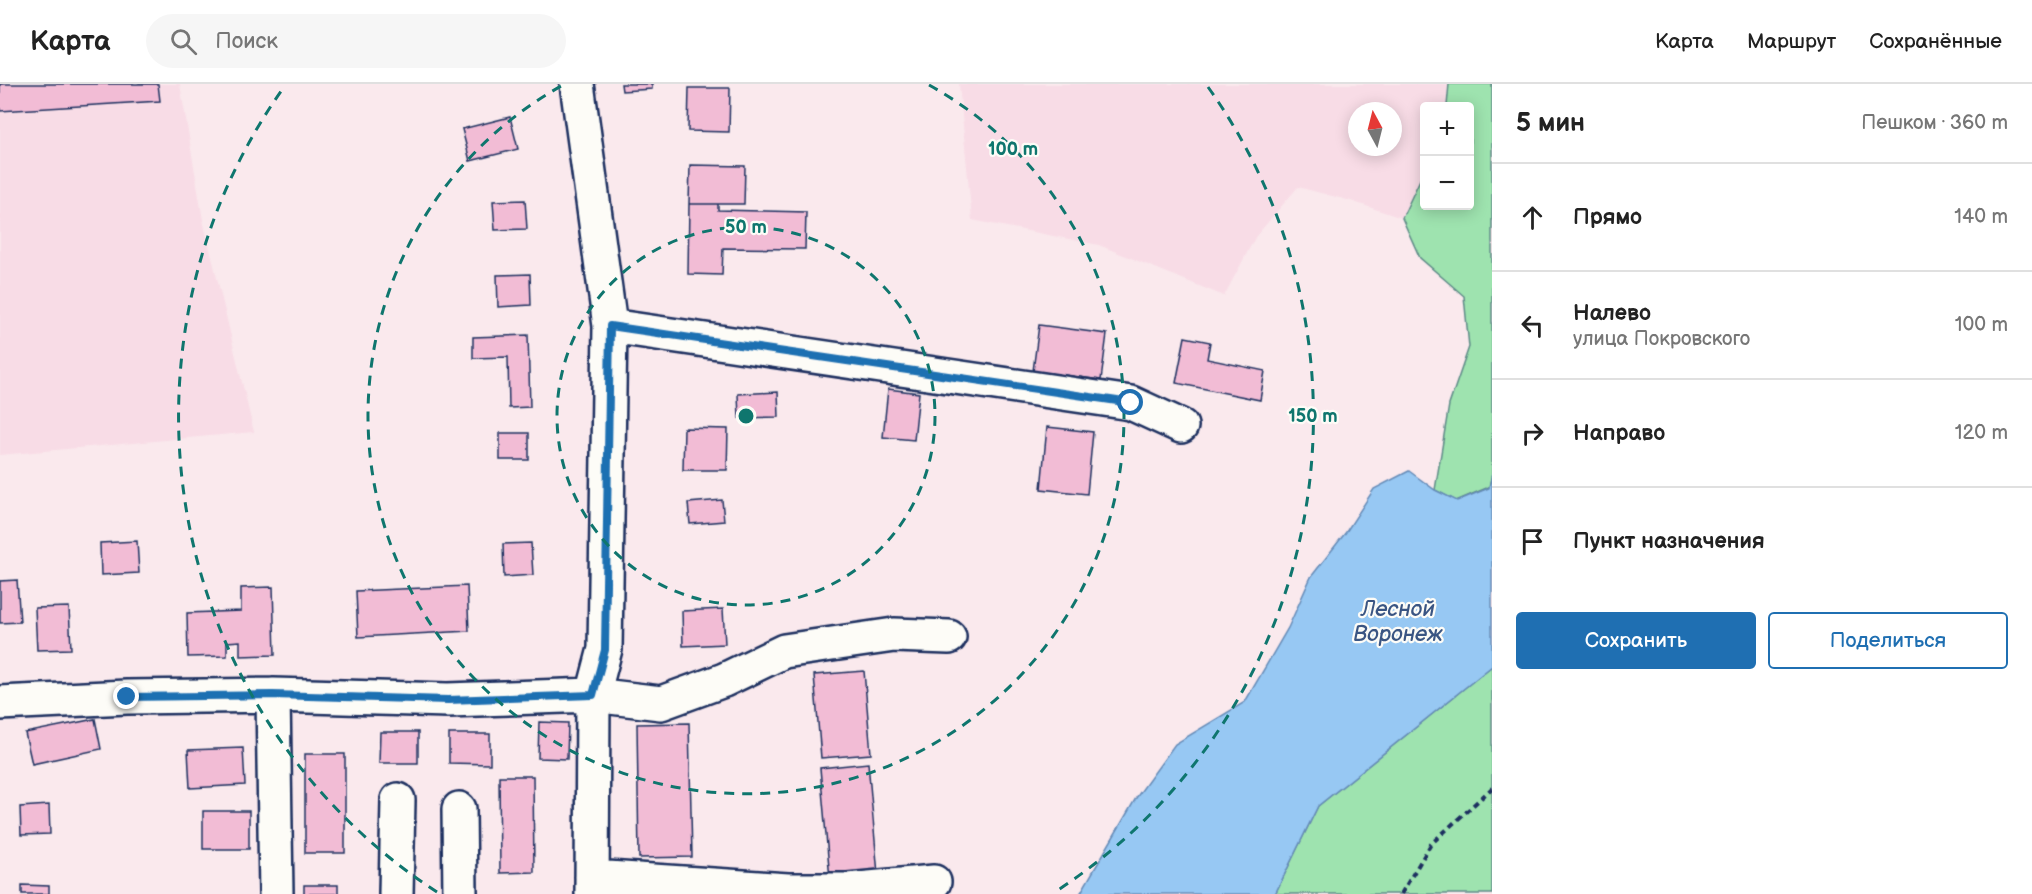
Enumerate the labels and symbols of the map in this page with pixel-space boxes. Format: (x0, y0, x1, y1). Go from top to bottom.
north arrow (1348, 102, 1402, 156)
text: 100 m (988, 139, 1038, 160)
text: 50 m (725, 217, 767, 238)
route start (1117, 389, 1143, 415)
centre of rings (736, 406, 756, 426)
text: 150 m (1288, 406, 1338, 427)
water label: Лесной Воронеж (1353, 596, 1443, 648)
route end (113, 683, 139, 709)

